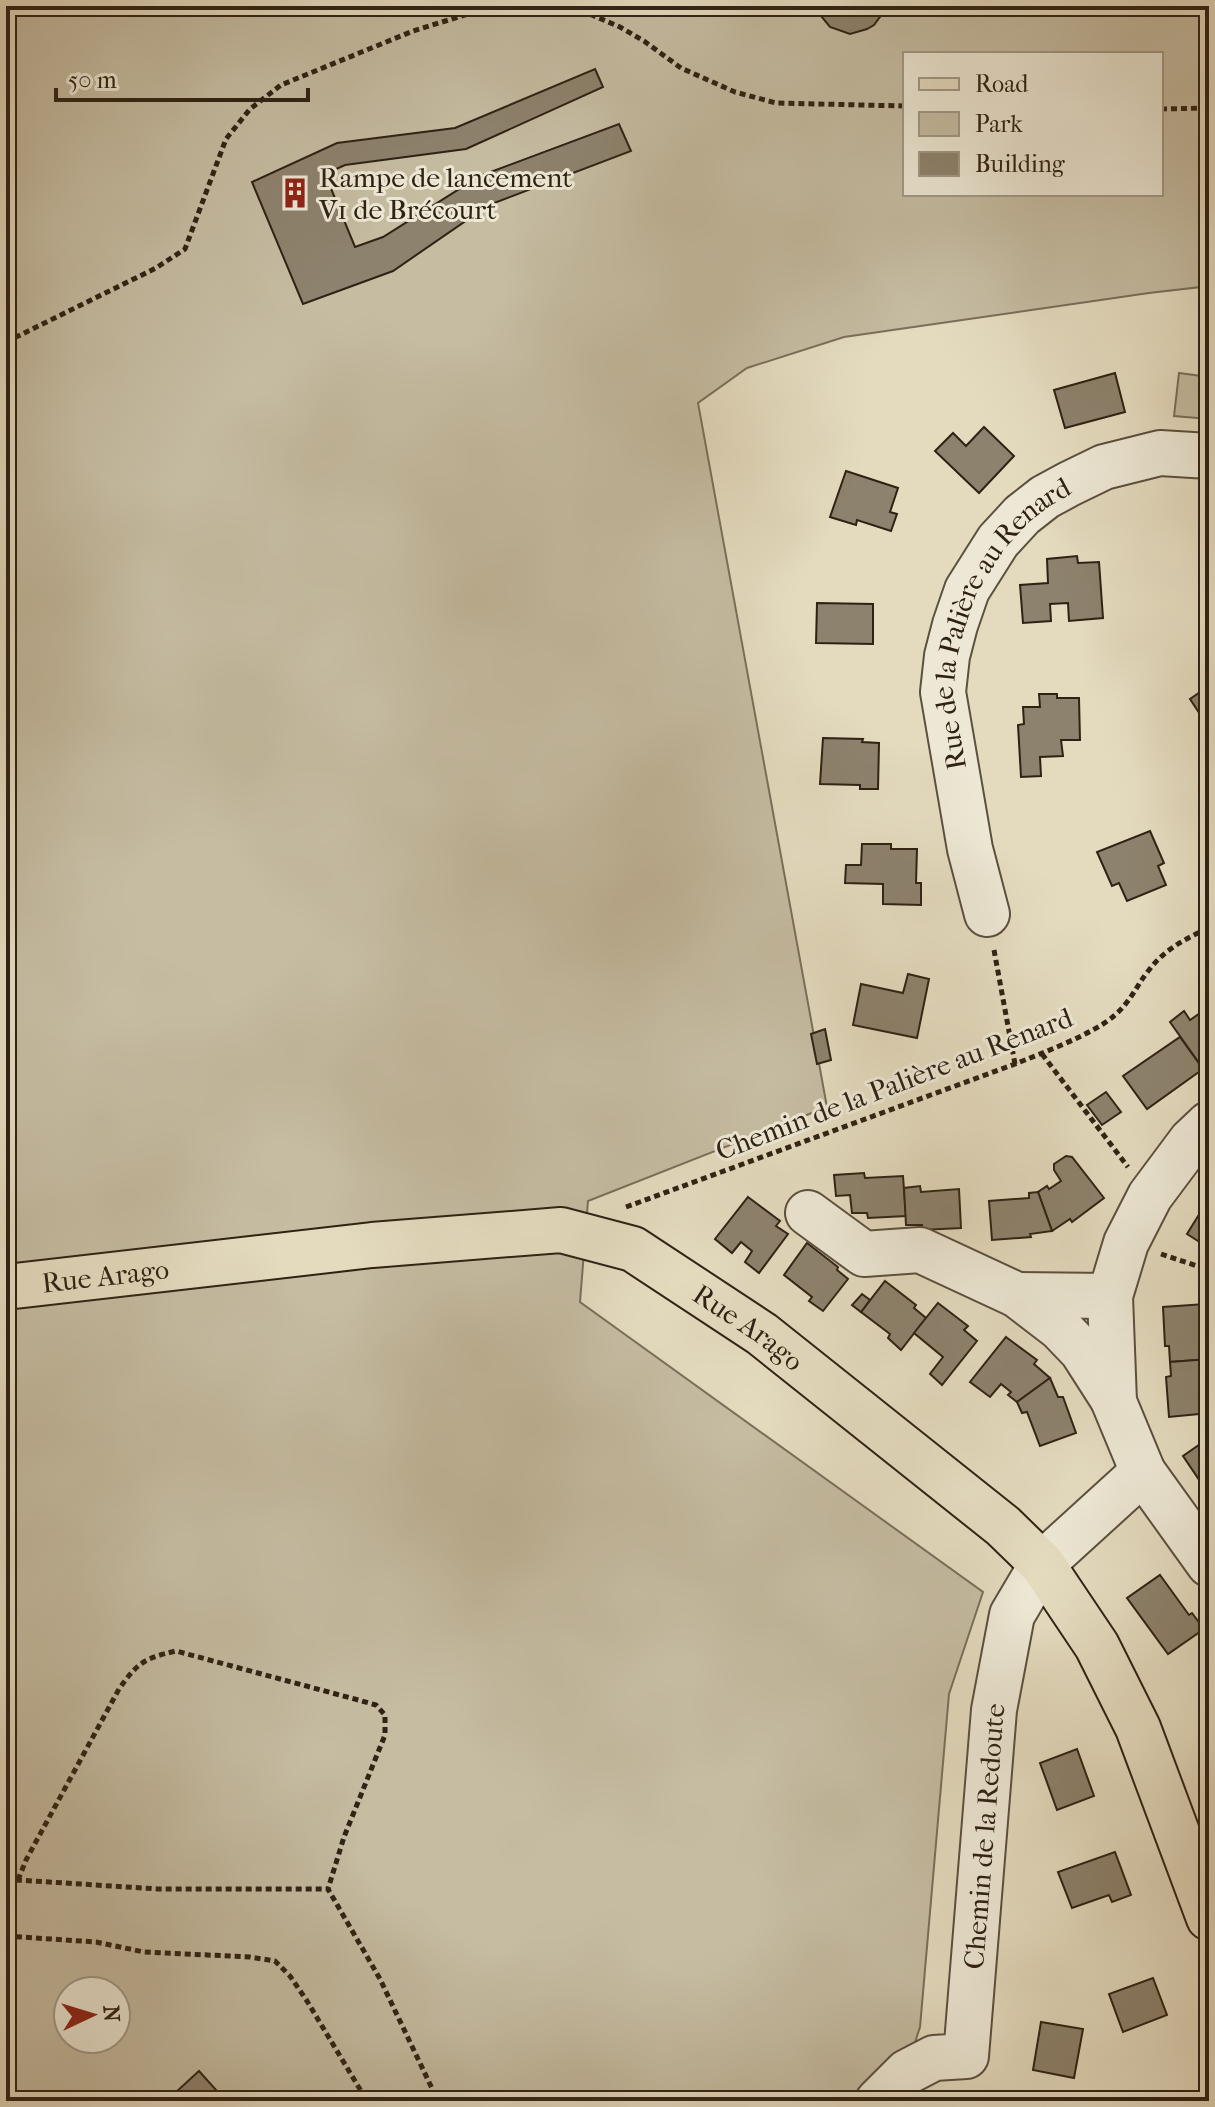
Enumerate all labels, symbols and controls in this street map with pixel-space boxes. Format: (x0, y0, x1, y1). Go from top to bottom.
scale bar (56, 52, 308, 102)
legend (903, 52, 1163, 196)
text: 50 m (68, 66, 117, 94)
text: Road (975, 70, 1029, 98)
text: Park (975, 110, 1023, 138)
text: Building (975, 150, 1066, 178)
place label: Rampe de lancement V1 de Brécourt (318, 161, 572, 226)
building icon: Rampe de lancement V1 de Brécourt (278, 176, 312, 210)
street label: Rue de la Palière au Renard (926, 470, 1076, 773)
street label: Chemin de la Palière au Renard (711, 1000, 1078, 1167)
street label: Rue Arago (40, 1252, 171, 1299)
street label: Rue Arago (687, 1277, 810, 1377)
street label: Chemin de la Redoute (957, 1702, 1011, 1970)
north arrow (52, 1975, 132, 2055)
text: N (97, 2004, 125, 2023)

